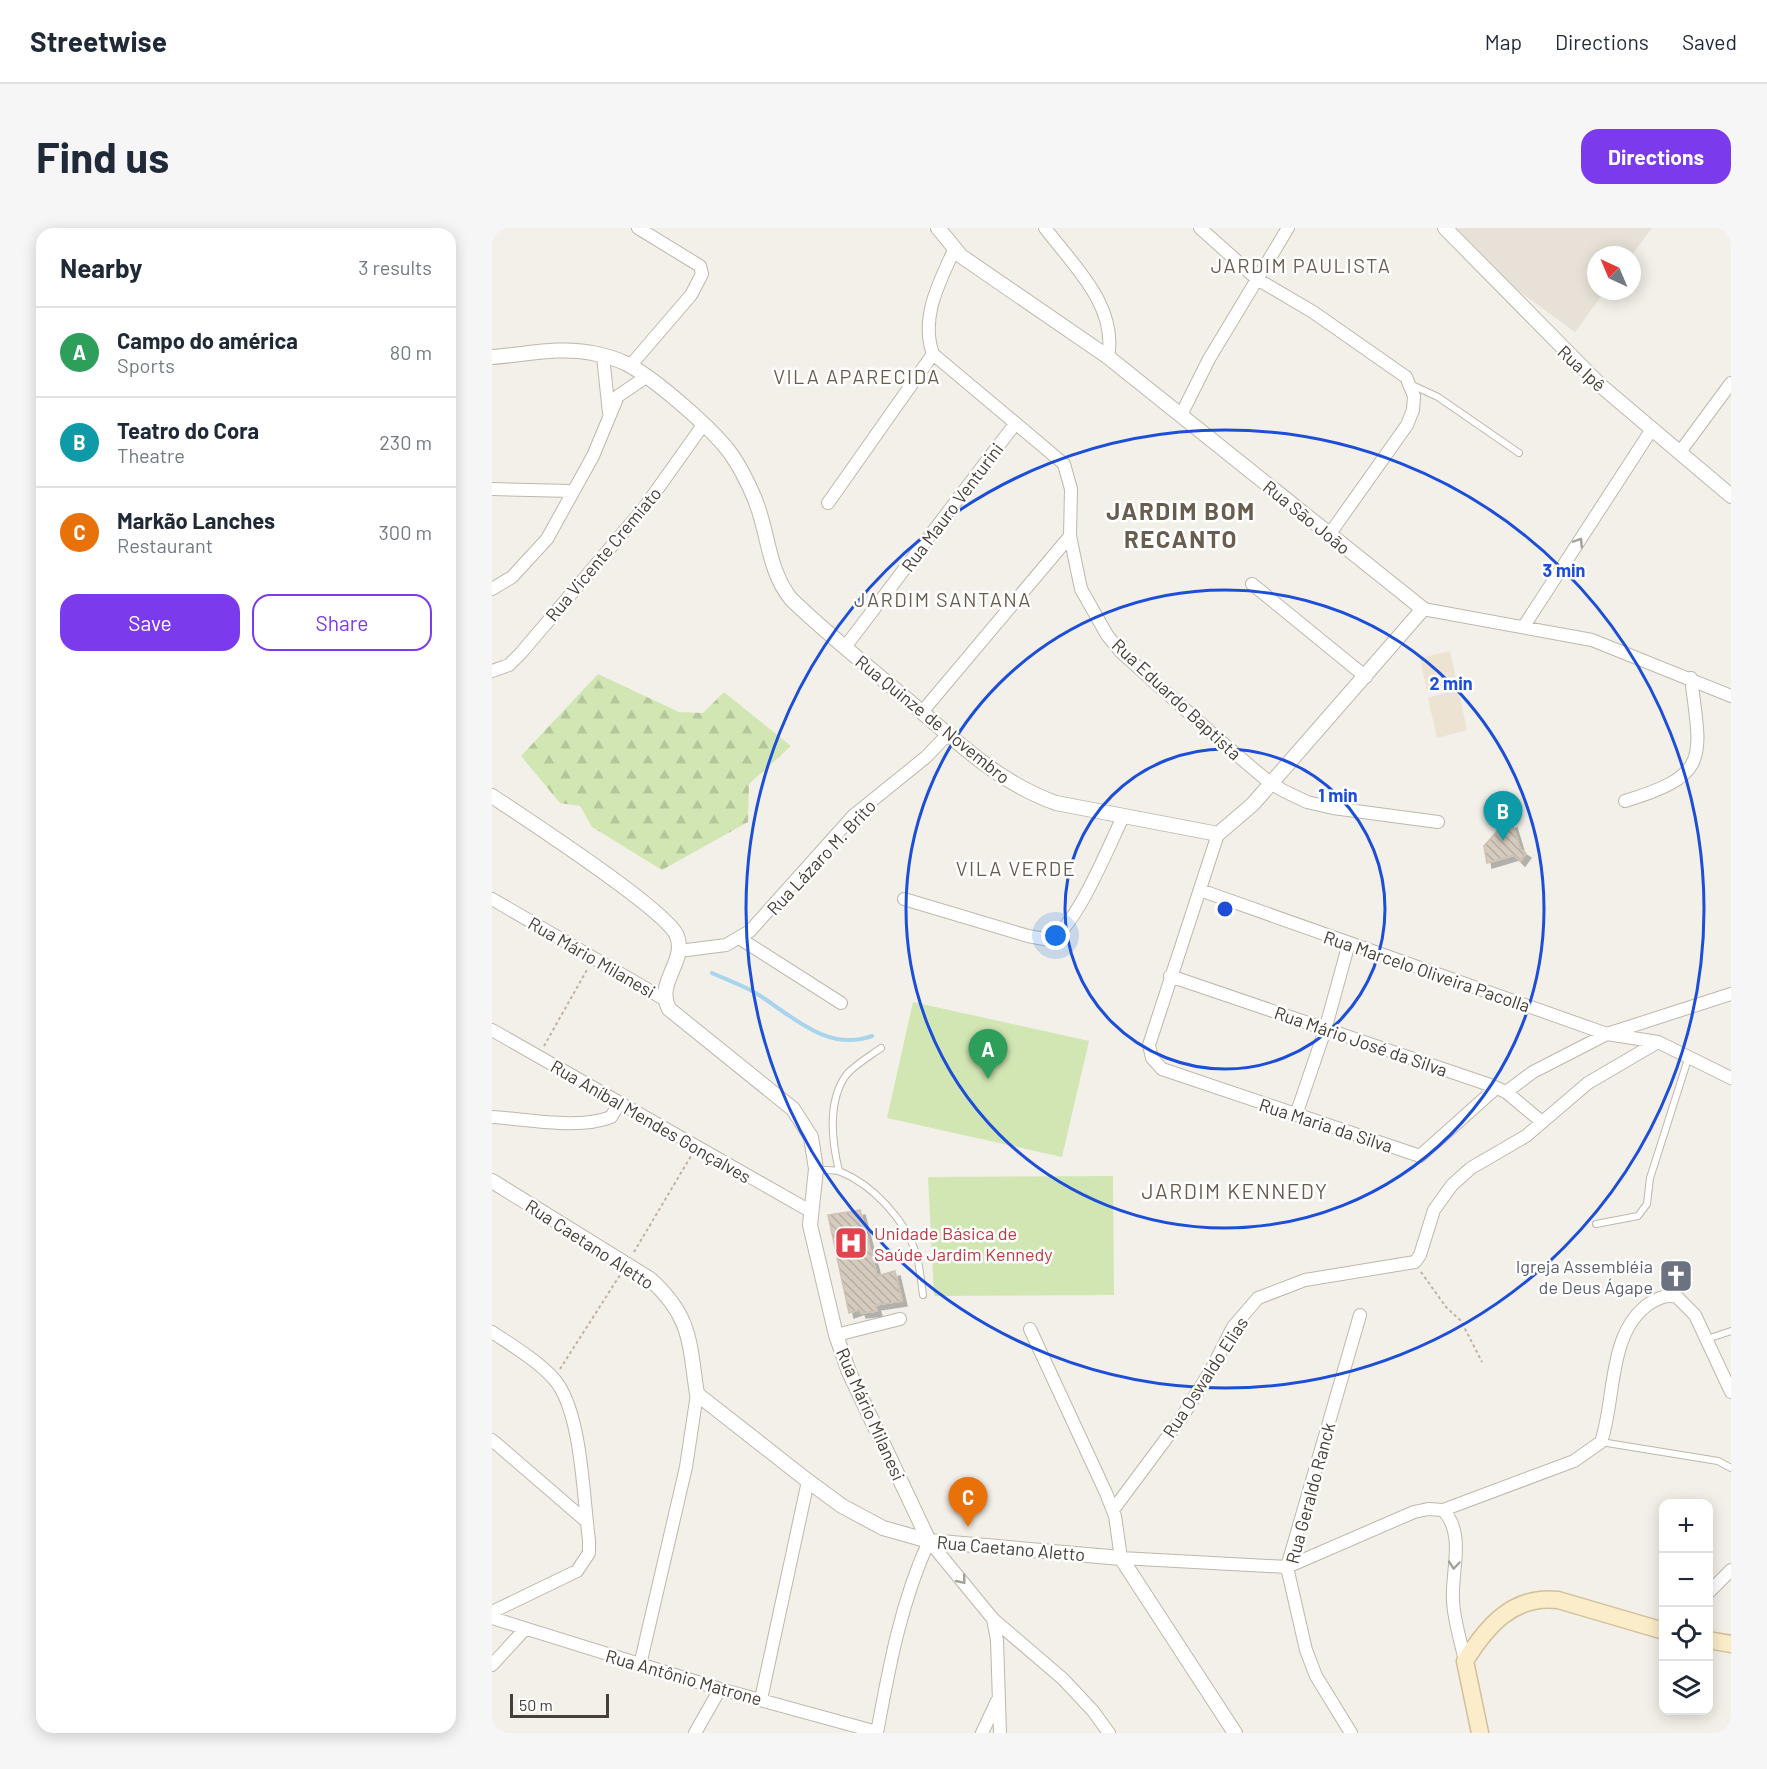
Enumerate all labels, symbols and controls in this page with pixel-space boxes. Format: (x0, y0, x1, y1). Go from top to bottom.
text: Streetwise (30, 24, 167, 58)
text: Map (1485, 29, 1522, 54)
text: Directions (1555, 29, 1649, 54)
text: Saved (1682, 29, 1737, 54)
button: Directions (1581, 129, 1731, 184)
text: Find us (36, 131, 169, 181)
north arrow (1587, 246, 1641, 300)
text: Nearby (60, 252, 142, 283)
district label: JARDIM PAULISTA (1211, 253, 1391, 277)
text: 3 results (358, 255, 432, 279)
text: Campo do américa (117, 327, 298, 353)
text: A (73, 340, 86, 364)
text: 80 m (390, 340, 432, 364)
street label: Rua Ipê (1553, 340, 1611, 396)
text: Sports (117, 353, 175, 377)
district label: VILA APARECIDA (773, 364, 941, 388)
text: Teatro do Cora (117, 417, 259, 443)
text: B (73, 430, 86, 454)
text: 230 m (379, 430, 432, 454)
street label: Rua Mauro Venturini (896, 438, 1008, 576)
text: Theatre (117, 443, 185, 467)
street label: Rua São João (1259, 475, 1355, 559)
street label: Rua Vicente Cremiato (540, 482, 666, 626)
district label: JARDIM BOM RECANTO (1106, 496, 1256, 553)
text: Markão Lanches (117, 507, 275, 533)
text: C (73, 520, 86, 544)
text: 300 m (379, 520, 432, 544)
text: Restaurant (117, 533, 213, 557)
one-way arrow (1572, 538, 1583, 549)
text: 3 min (1543, 559, 1585, 581)
district label: JARDIM SANTANA (854, 587, 1032, 611)
button: Save (60, 594, 240, 651)
button: Share (252, 594, 432, 651)
street label: Rua Eduardo Baptista (1108, 633, 1246, 765)
street label: Rua Quinze de Novembro (851, 650, 1015, 788)
text: 2 min (1429, 672, 1473, 694)
text: 1 min (1318, 784, 1358, 806)
pin: B (1484, 792, 1522, 841)
street label: Rua Lázaro M. Brito (762, 795, 880, 919)
district label: VILA VERDE (956, 856, 1076, 880)
centre of rings (1215, 899, 1235, 919)
street label: Rua Mário Milanesi (525, 912, 659, 1002)
your location (1041, 921, 1070, 950)
street label: Rua Marcelo Oliveira Pacolla (1321, 925, 1533, 1017)
street label: Rua Mário José da Silva (1272, 1001, 1450, 1081)
pin: A (968, 1030, 1008, 1079)
street label: Rua Aníbal Mendes Gonçalves (547, 1055, 755, 1187)
street label: Rua Maria da Silva (1257, 1093, 1395, 1157)
district label: JARDIM KENNEDY (1142, 1178, 1328, 1203)
street label: Rua Caetano Aletto (522, 1194, 658, 1294)
place label: Unidade Básica de Saúde Jardim Kennedy (874, 1222, 1053, 1265)
hospital icon: Unidade Básica de Saúde Jardim Kennedy (833, 1225, 869, 1261)
place label: Igreja Assembléia de Deus Ágape (1516, 1255, 1653, 1298)
church icon: Igreja Assembléia de Deus Ágape (1658, 1258, 1694, 1294)
street label: Rua Oswaldo Elias (1158, 1312, 1252, 1442)
street label: Rua Mário Milanesi (832, 1344, 910, 1484)
street label: Rua Geraldo Ranck (1281, 1420, 1339, 1566)
pin: C (948, 1478, 988, 1527)
map controls (1659, 1499, 1713, 1715)
button: + (1659, 1499, 1713, 1553)
street label: Rua Caetano Aletto (936, 1531, 1086, 1565)
button: − (1659, 1553, 1713, 1607)
one-way arrow (1448, 1560, 1461, 1569)
one-way arrow (954, 1573, 965, 1584)
button: locate (1659, 1607, 1713, 1661)
street label: Rua Antônio Matrone (603, 1644, 765, 1710)
button: layers (1659, 1661, 1713, 1715)
scale bar (510, 1691, 609, 1718)
text: 50 m (519, 1695, 553, 1714)

